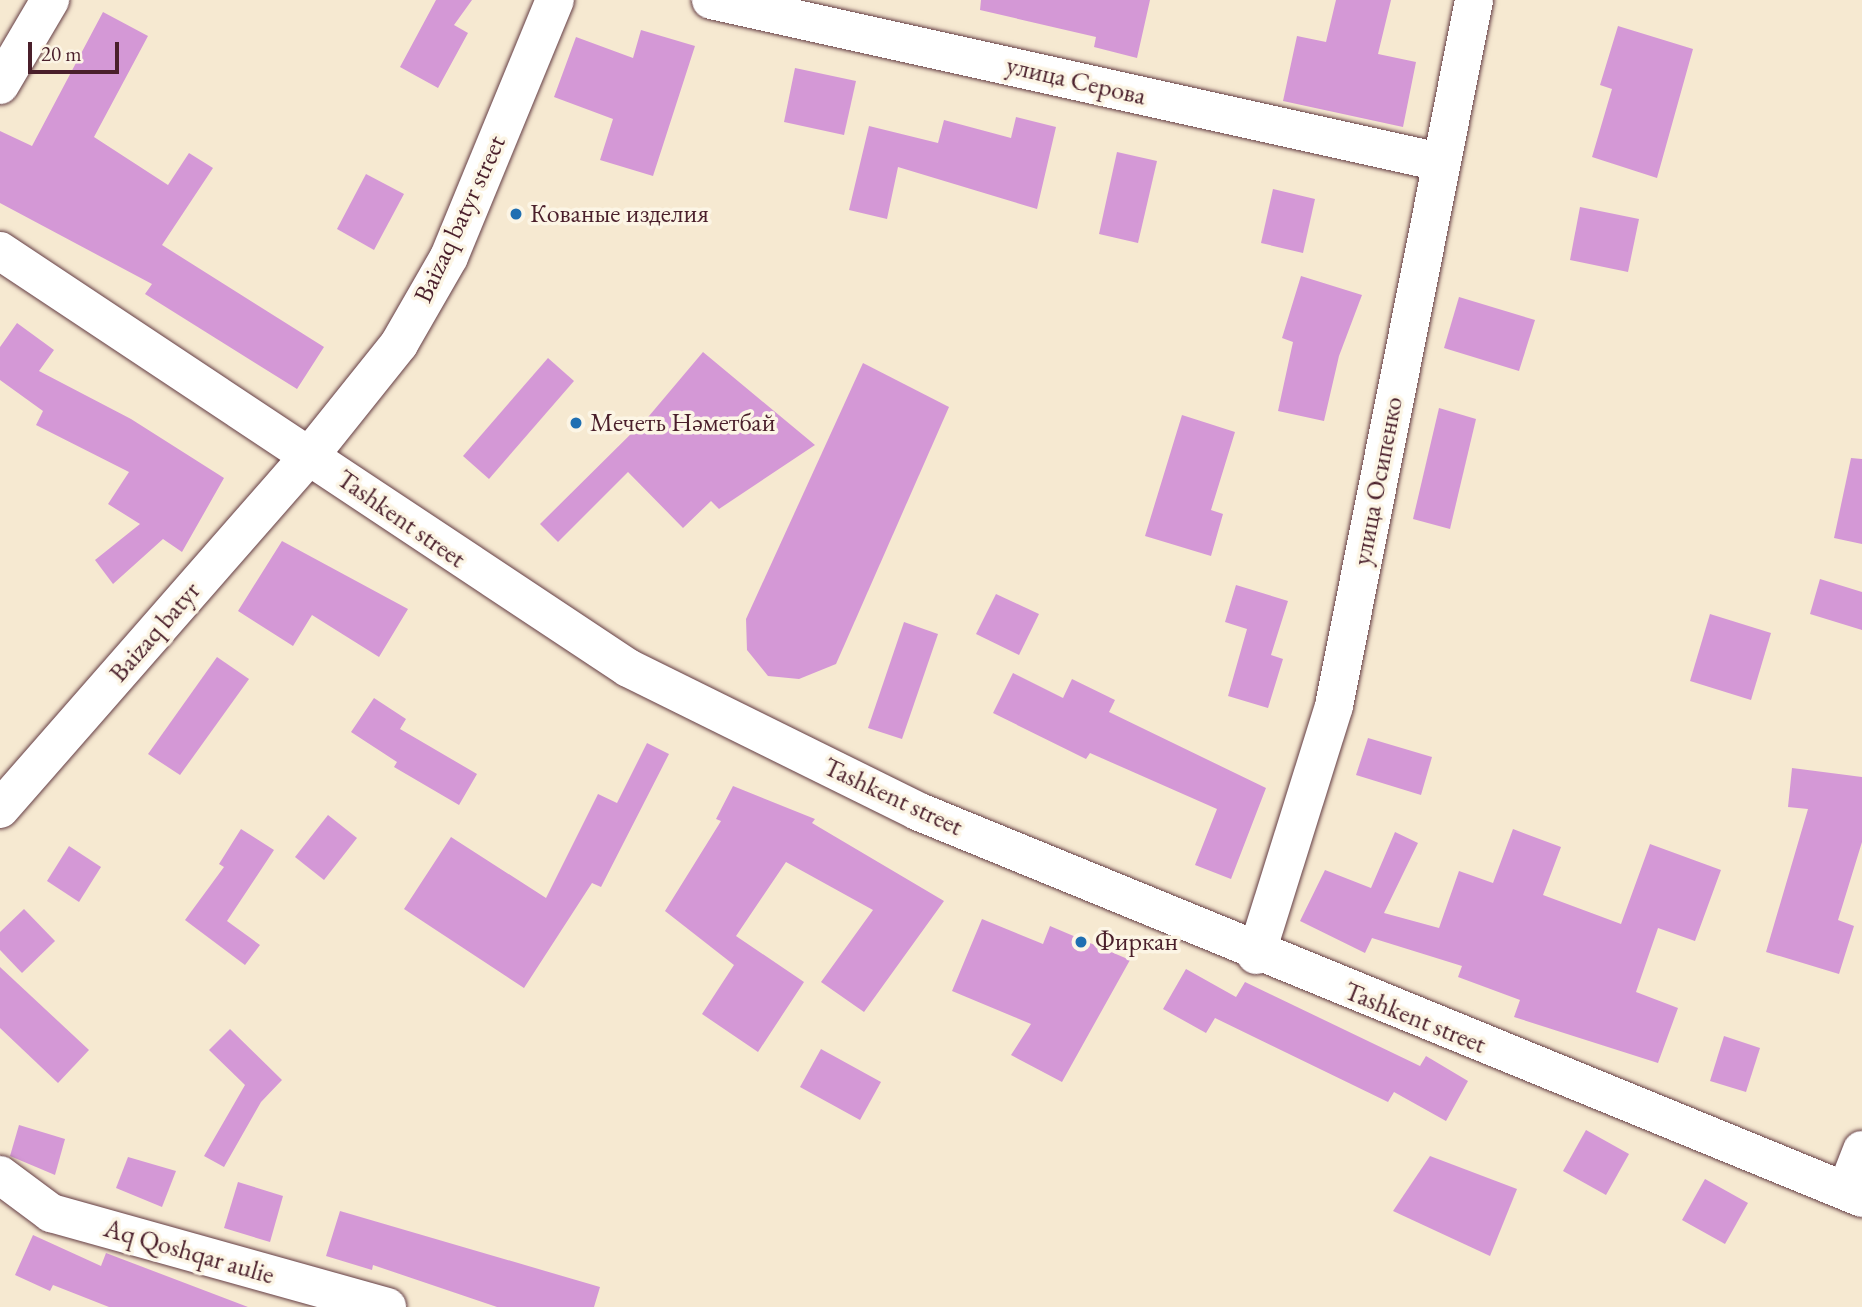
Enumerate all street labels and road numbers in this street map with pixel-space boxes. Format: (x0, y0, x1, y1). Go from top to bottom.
street label: улица Серова (1003, 50, 1149, 112)
street label: Baizaq batyr street (408, 130, 512, 308)
street label: улица Осипенко (1346, 394, 1410, 568)
street label: Tashkent street (331, 463, 471, 575)
street label: Baizaq batyr (103, 576, 207, 688)
street label: Tashkent street (819, 751, 967, 843)
street label: Tashkent street (1340, 975, 1490, 1061)
street label: Aq Qoshqar aulie (100, 1213, 278, 1291)

